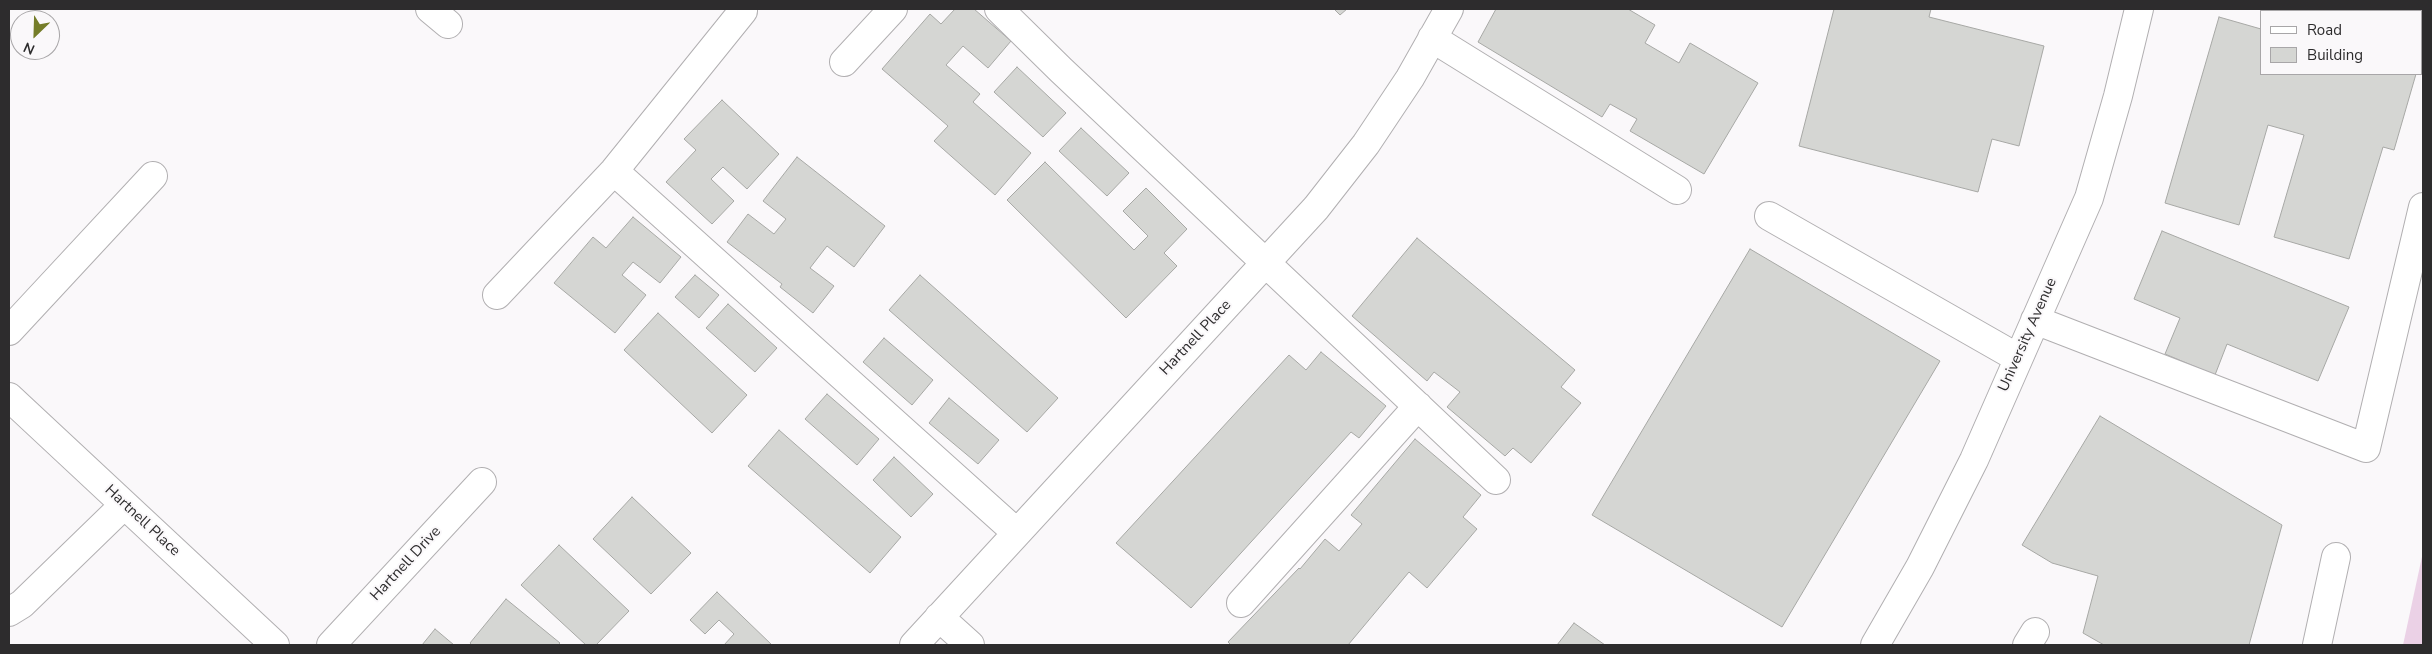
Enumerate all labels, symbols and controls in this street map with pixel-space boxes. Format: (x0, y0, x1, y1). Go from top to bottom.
north arrow (10, 10, 60, 60)
legend (2260, 10, 2422, 75)
text: Road (2307, 20, 2342, 40)
text: N (20, 37, 38, 59)
text: Building (2307, 45, 2363, 65)
street label: University Avenue (1995, 275, 2061, 395)
street label: Hartnell Place (1157, 297, 1235, 379)
street label: Hartnell Place (101, 482, 183, 560)
street label: Hartnell Drive (367, 523, 445, 605)

